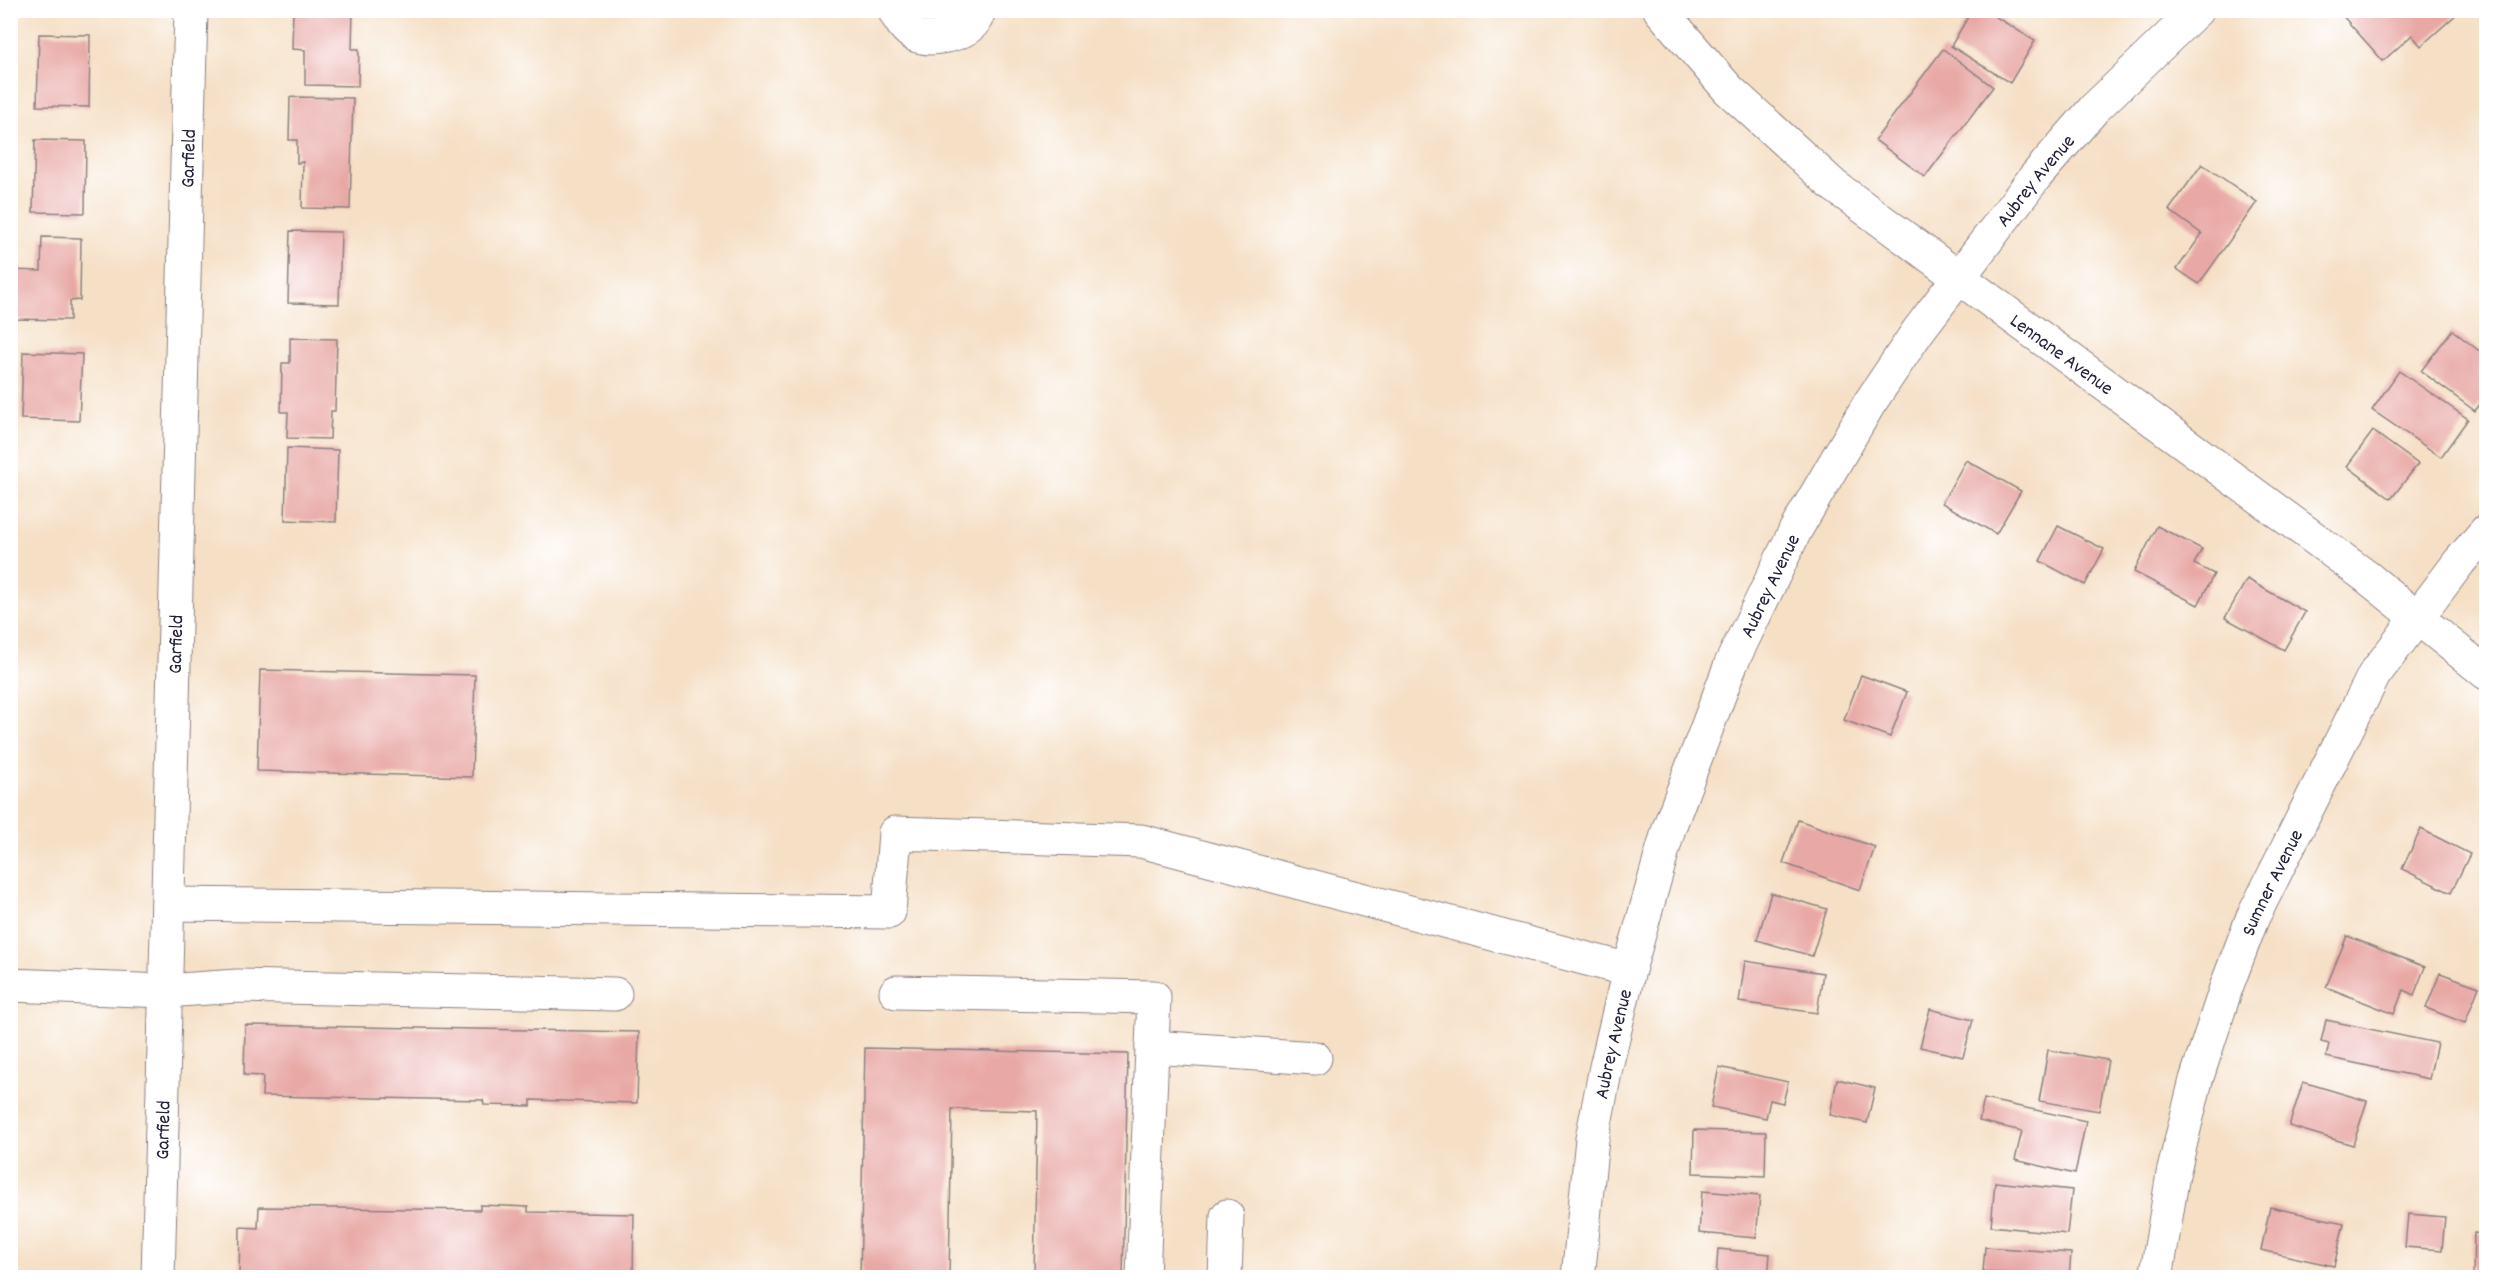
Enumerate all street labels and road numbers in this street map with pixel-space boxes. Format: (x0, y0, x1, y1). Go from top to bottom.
street label: Garfield (175, 129, 205, 188)
street label: Aubrey Avenue (1991, 129, 2083, 234)
street label: Lennane Avenue (2003, 308, 2118, 403)
street label: Aubrey Avenue (1735, 530, 1809, 643)
street label: Garfield (163, 614, 192, 674)
street label: Sumner Avenue (2236, 825, 2312, 941)
street label: Aubrey Avenue (1589, 987, 1641, 1102)
street label: Garfield (150, 1100, 180, 1160)

